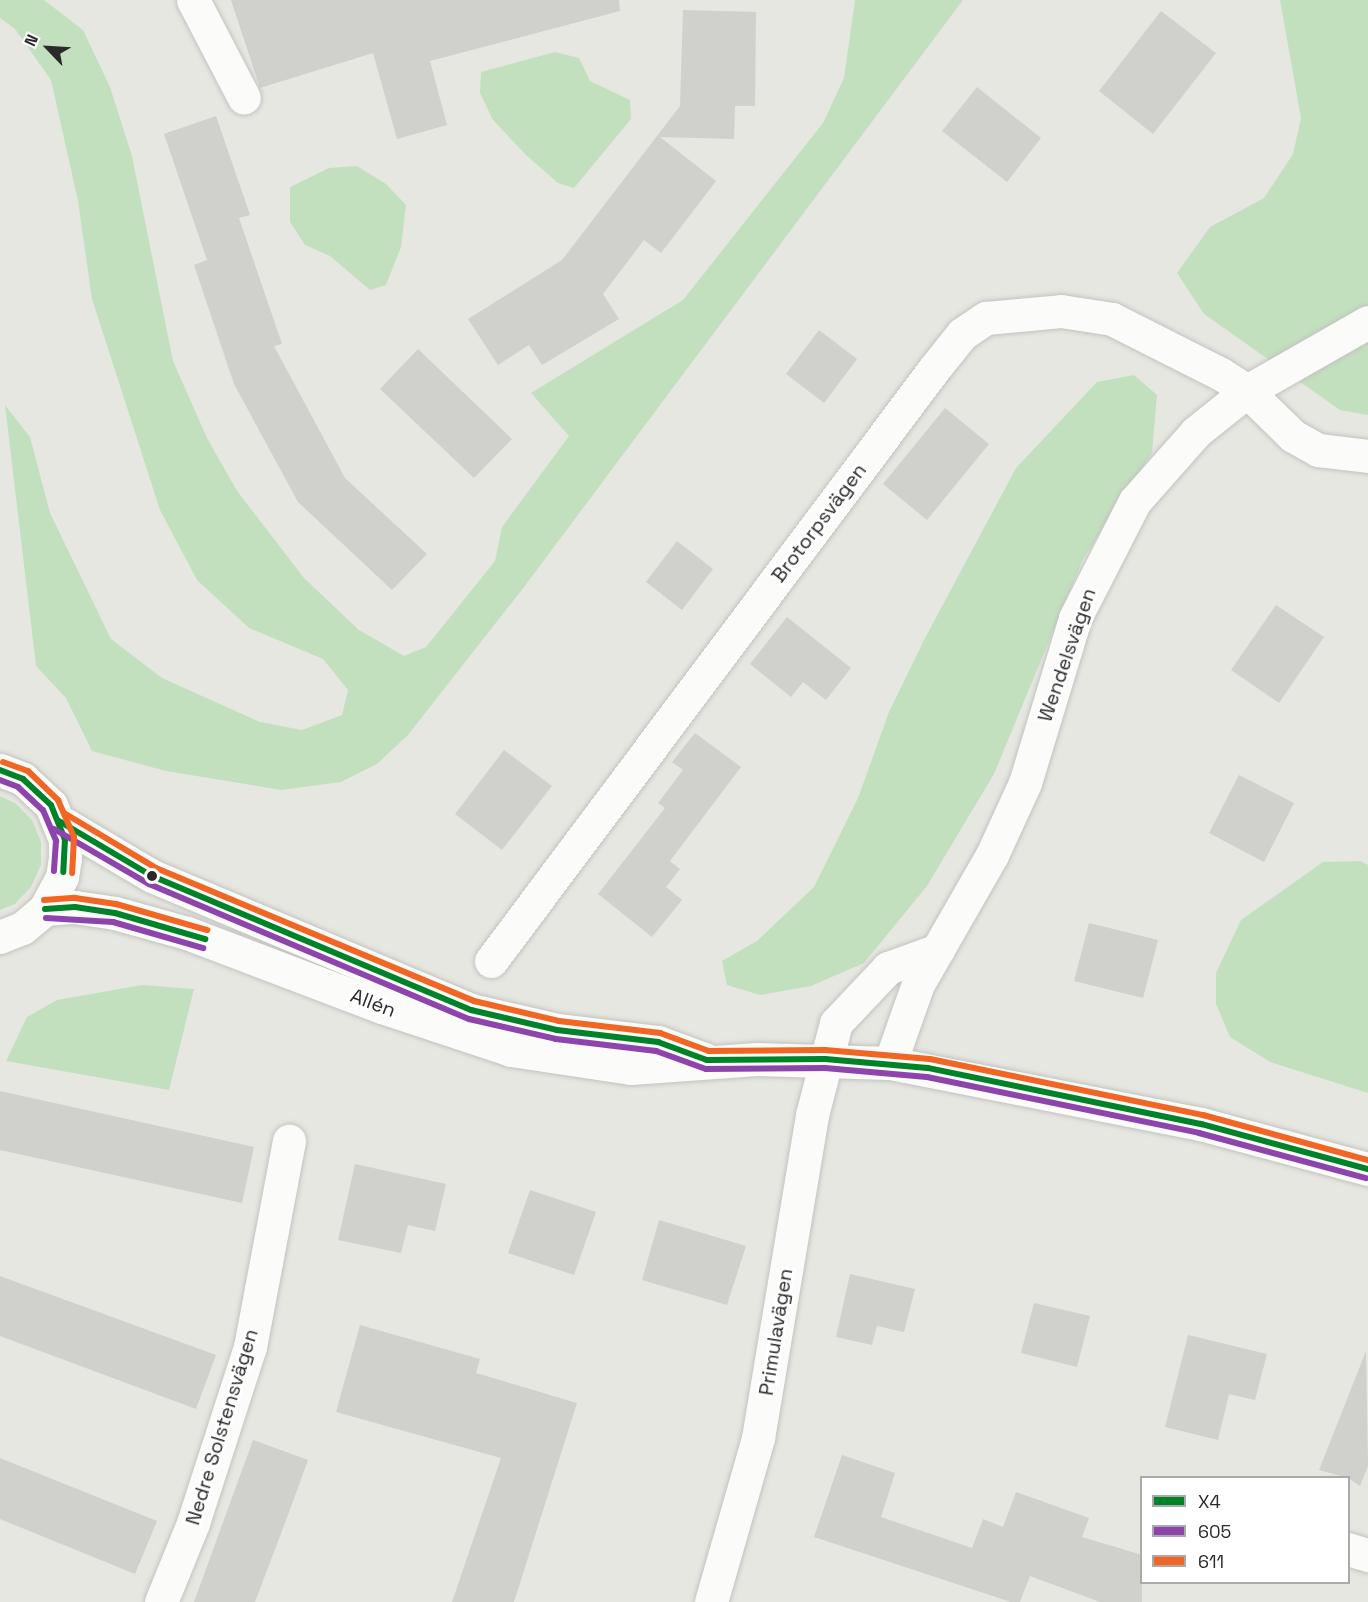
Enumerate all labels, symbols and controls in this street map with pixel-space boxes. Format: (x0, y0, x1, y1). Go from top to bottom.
north arrow (18, 18, 78, 78)
text: N (19, 31, 43, 49)
street label: Brotorpsvägen (766, 459, 872, 587)
street label: Wendelsvägen (1033, 585, 1101, 725)
unlabelled marker (146, 870, 158, 882)
street label: Allén (347, 983, 399, 1023)
street label: Primulavägen (754, 1267, 798, 1397)
street label: Nedre Solstensvägen (181, 1326, 263, 1528)
legend (1140, 1476, 1350, 1584)
text: X4 (1198, 1490, 1221, 1513)
text: 605 (1198, 1520, 1231, 1543)
text: 611 (1198, 1550, 1224, 1573)

